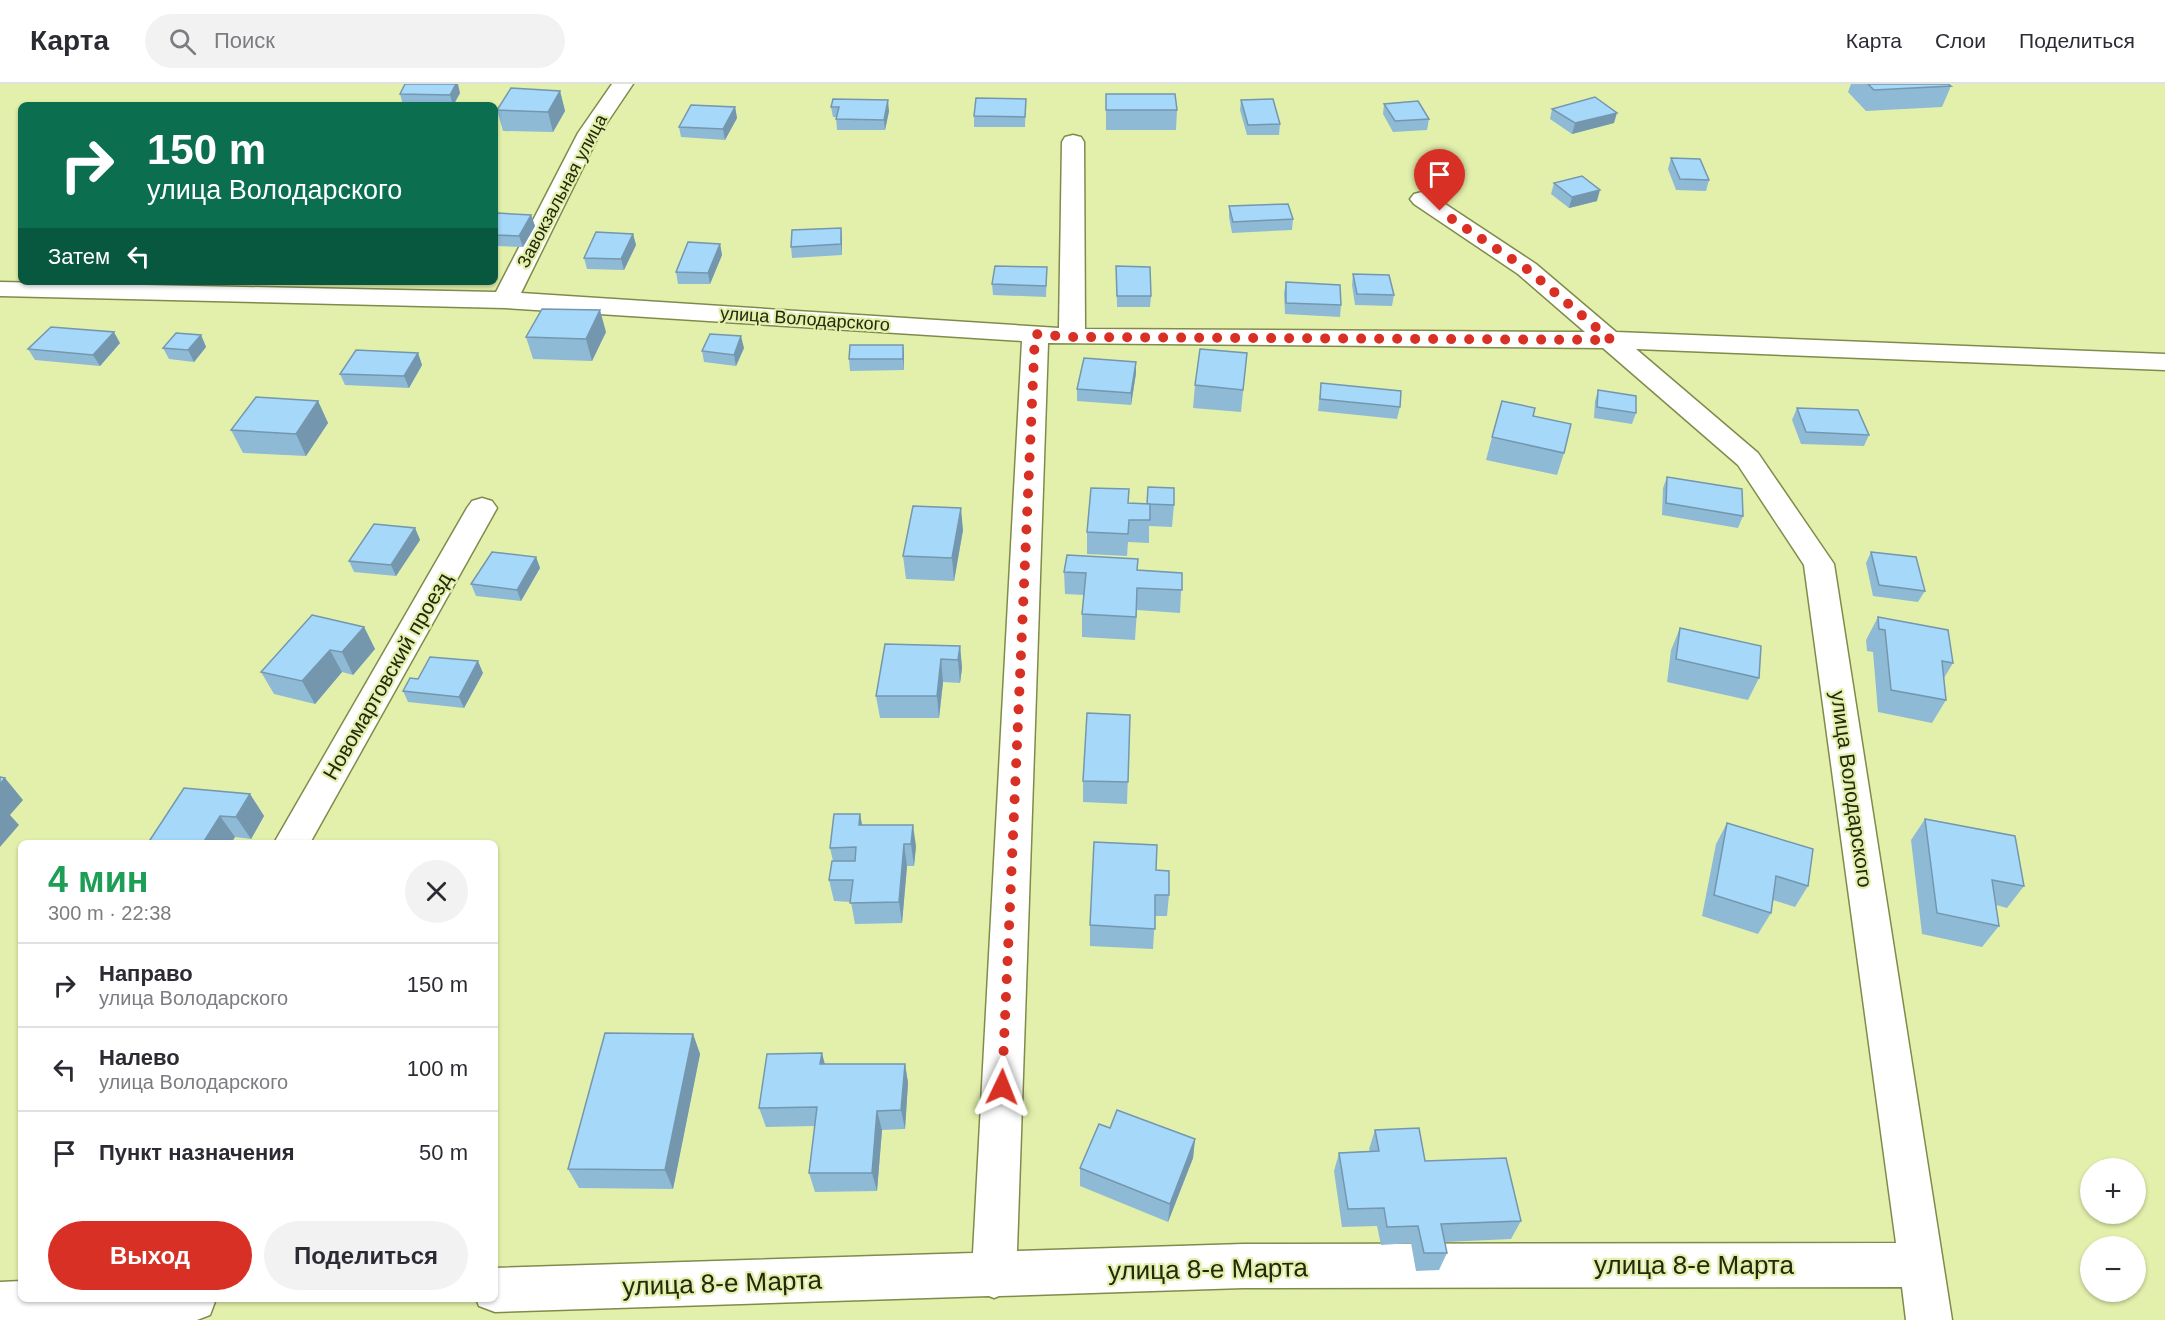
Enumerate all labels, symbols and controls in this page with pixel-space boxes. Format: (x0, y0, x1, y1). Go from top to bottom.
search box (145, 14, 565, 68)
text: Карта (30, 25, 109, 56)
icon: search (166, 25, 199, 58)
text: Поиск (214, 28, 275, 53)
text: Карта (1846, 29, 1902, 52)
text: Слои (1935, 29, 1986, 52)
text: Поделиться (2019, 29, 2135, 52)
street label: Завокзальная улица (513, 110, 611, 271)
icon: right (48, 126, 126, 204)
text: 150 m (147, 126, 266, 173)
pin (1414, 149, 1465, 211)
icon: arrive (1423, 158, 1456, 191)
text: улица Володарского (147, 175, 402, 205)
icon: left (122, 240, 155, 273)
text: Затем (48, 244, 110, 269)
street label: улица Володарского (719, 303, 891, 335)
street label: Новомартовский проезд (318, 568, 456, 784)
street label: улица Володарского (1827, 689, 1877, 889)
text: 4 мин (48, 859, 149, 900)
button: close (405, 860, 468, 923)
text: 300 m · 22:38 (48, 902, 171, 924)
text: Направо (99, 961, 193, 986)
icon: right (48, 969, 81, 1002)
text: 150 m (407, 972, 468, 997)
text: улица Володарского (99, 987, 288, 1009)
text: Налево (99, 1045, 180, 1070)
icon: left (48, 1053, 81, 1086)
position arrow (970, 1055, 1034, 1119)
text: 100 m (407, 1056, 468, 1081)
text: улица Володарского (99, 1071, 288, 1093)
icon: arrive (48, 1137, 81, 1170)
text: Пункт назначения (99, 1140, 295, 1165)
text: 50 m (419, 1140, 468, 1165)
map controls (2080, 1158, 2146, 1302)
button: + (2080, 1158, 2146, 1224)
button: Выход (48, 1221, 252, 1290)
button: Поделиться (264, 1221, 468, 1290)
button: − (2080, 1236, 2146, 1302)
street label: улица 8-е Марта (1594, 1250, 1794, 1280)
street label: улица 8-е Марта (1108, 1252, 1309, 1286)
street label: улица 8-е Марта (622, 1265, 823, 1301)

